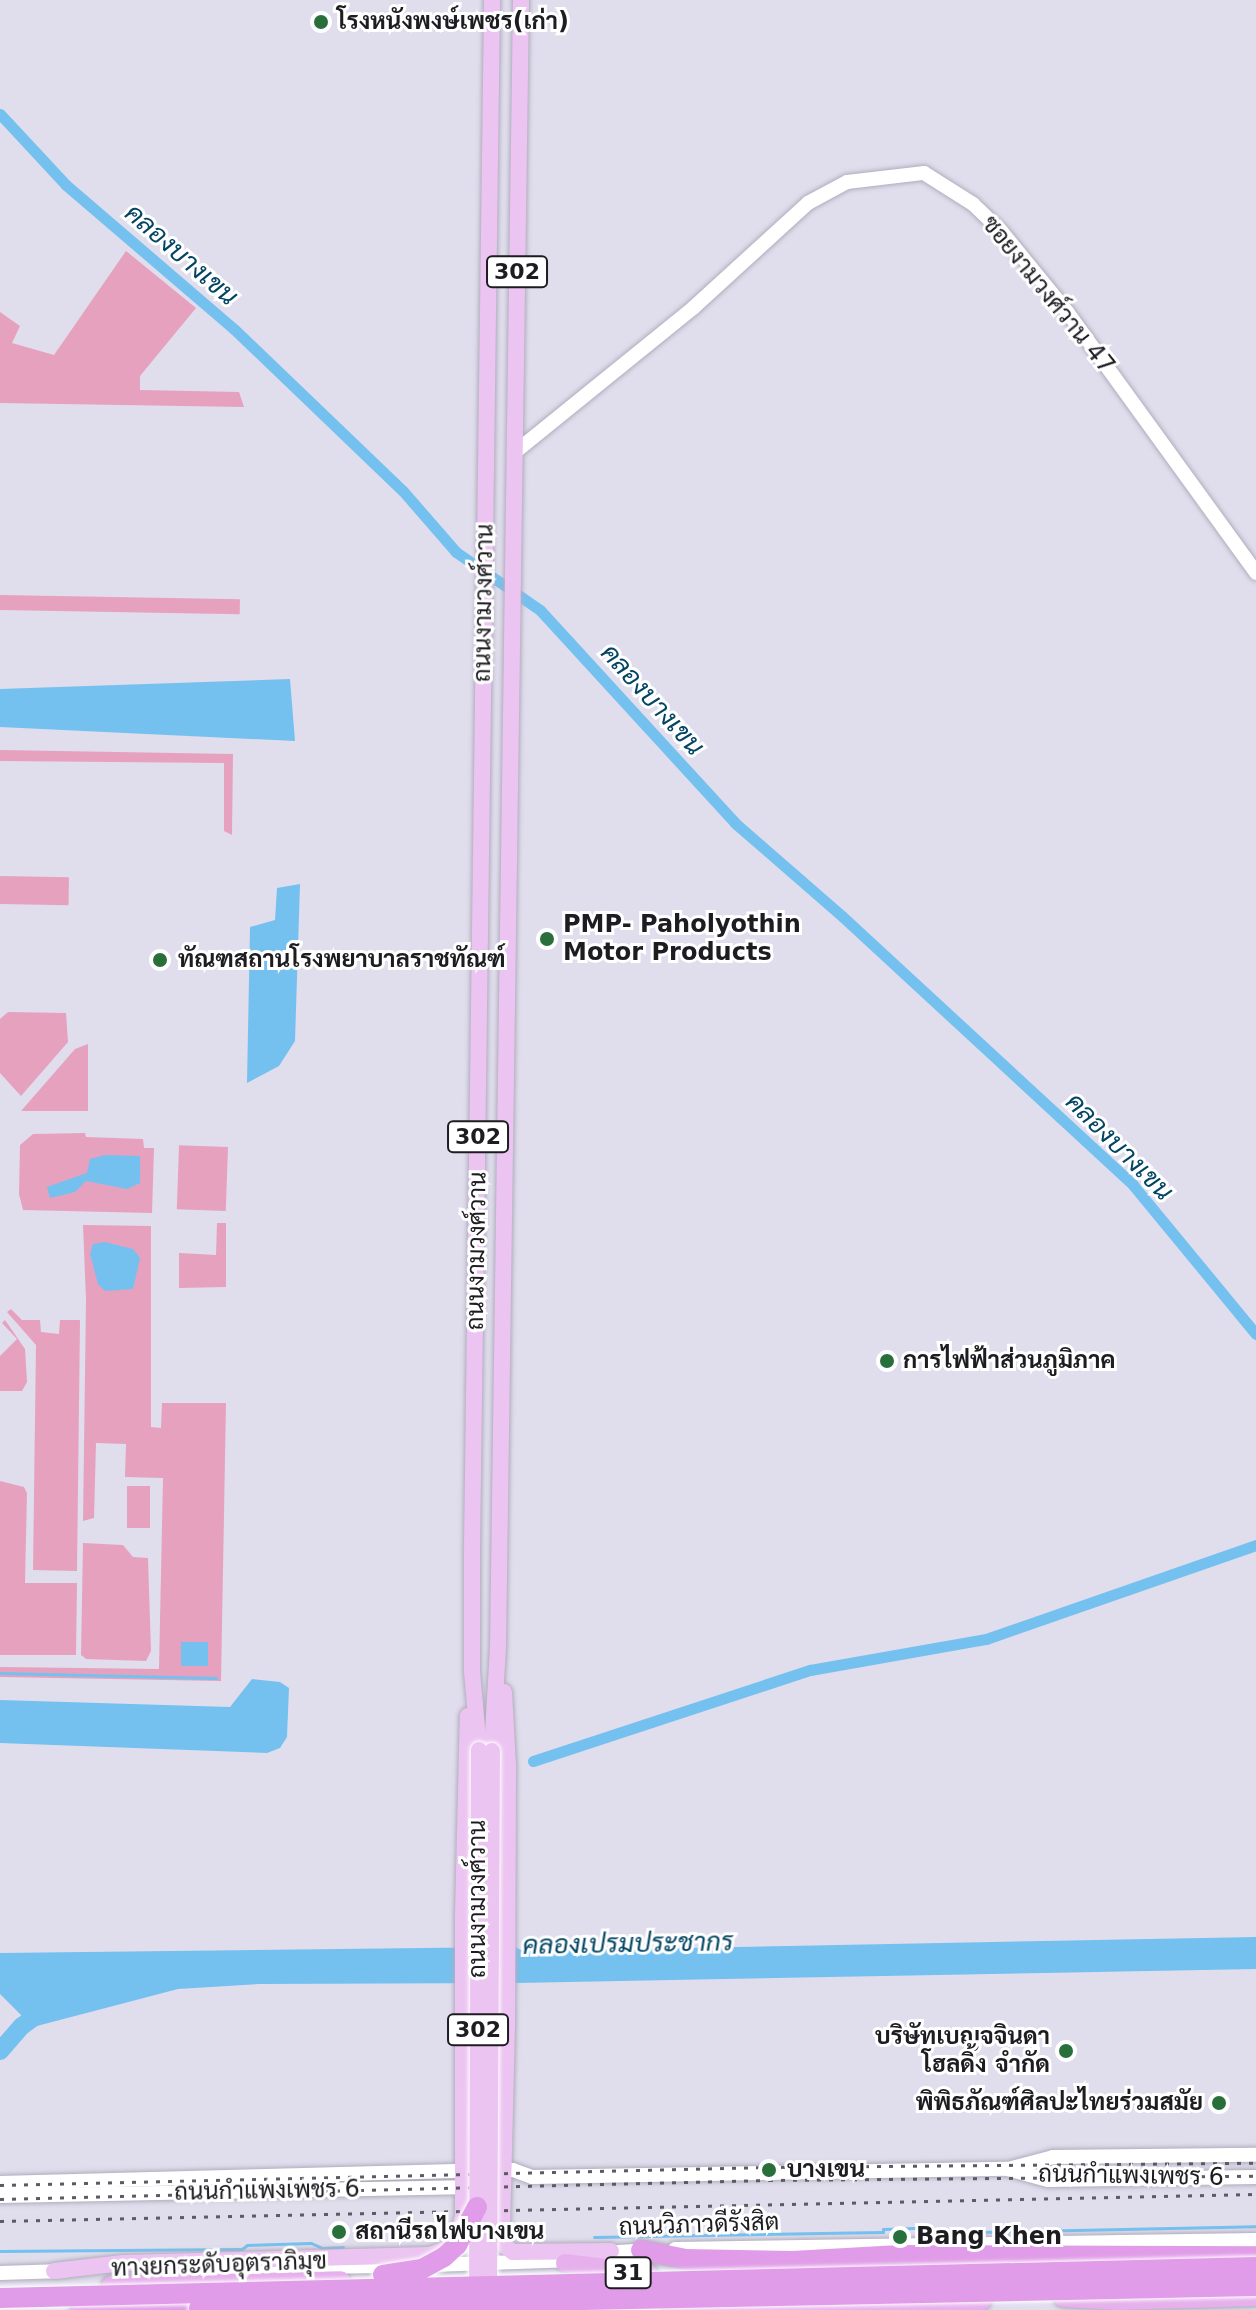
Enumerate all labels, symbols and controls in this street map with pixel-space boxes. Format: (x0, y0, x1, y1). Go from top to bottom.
place label: โรงหนังพงษ์เพชร(เก่า) (337, 8, 569, 36)
marker: โรงหนังพงษ์เพชร(เก่า) (312, 13, 330, 31)
water label: คลองบางเขน (118, 198, 244, 312)
street label: ซอยงามวงศ์วาน 47 (975, 210, 1121, 380)
road number: 302 (485, 254, 549, 290)
street label: ถนนงามวงศ์วาน (468, 523, 500, 683)
water label: คลองบางเขน (594, 638, 710, 762)
place label: PMP- Paholyothin Motor Products (563, 911, 801, 967)
marker: PMP- Paholyothin Motor Products (538, 930, 556, 948)
place label: ทัณฑสถานโรงพยาบาลราชทัณฑ์ (178, 946, 506, 974)
marker: ทัณฑสถานโรงพยาบาลราชทัณฑ์ (149, 949, 171, 971)
water label: คลองบางเขน (1059, 1087, 1179, 1207)
road number: 302 (446, 1119, 510, 1155)
street label: ถนนงามวงศ์วาน (461, 1171, 493, 1331)
place label: การไฟฟ้าส่วนภูมิภาค (903, 1347, 1115, 1375)
marker: การไฟฟ้าส่วนภูมิภาค (878, 1352, 896, 1370)
street label: ถนนงามวงศ์วาน (464, 1820, 492, 1978)
water label: คลองเปรมประชากร (522, 1927, 734, 1961)
road number: 302 (446, 2012, 510, 2048)
place label: บริษัทเบญจจินดา โฮลดิ้ง จำกัด (875, 2023, 1050, 2079)
marker: บริษัทเบญจจินดา โฮลดิ้ง จำกัด (1057, 2042, 1075, 2060)
place label: พิพิธภัณฑ์ศิลปะไทยร่วมสมัย (916, 2089, 1203, 2117)
marker: พิพิธภัณฑ์ศิลปะไทยร่วมสมัย (1210, 2094, 1228, 2112)
place label: บางเขน (787, 2156, 865, 2184)
marker: บางเขน (758, 2159, 780, 2181)
street label: ถนนกำแพงเพชร 6 (1038, 2160, 1224, 2192)
street label: ถนนกำแพงเพชร 6 (174, 2175, 360, 2207)
street label: ถนนวิภาวดีรังสิต (618, 2208, 780, 2242)
place label: สถานีรถไฟบางเขน (355, 2218, 544, 2246)
marker: สถานีรถไฟบางเขน (330, 2223, 348, 2241)
place label: Bang Khen (916, 2223, 1062, 2251)
marker: Bang Khen (891, 2228, 909, 2246)
street label: ทางยกระดับอุตราภิมุข (111, 2247, 327, 2283)
road number: 31 (604, 2255, 652, 2291)

